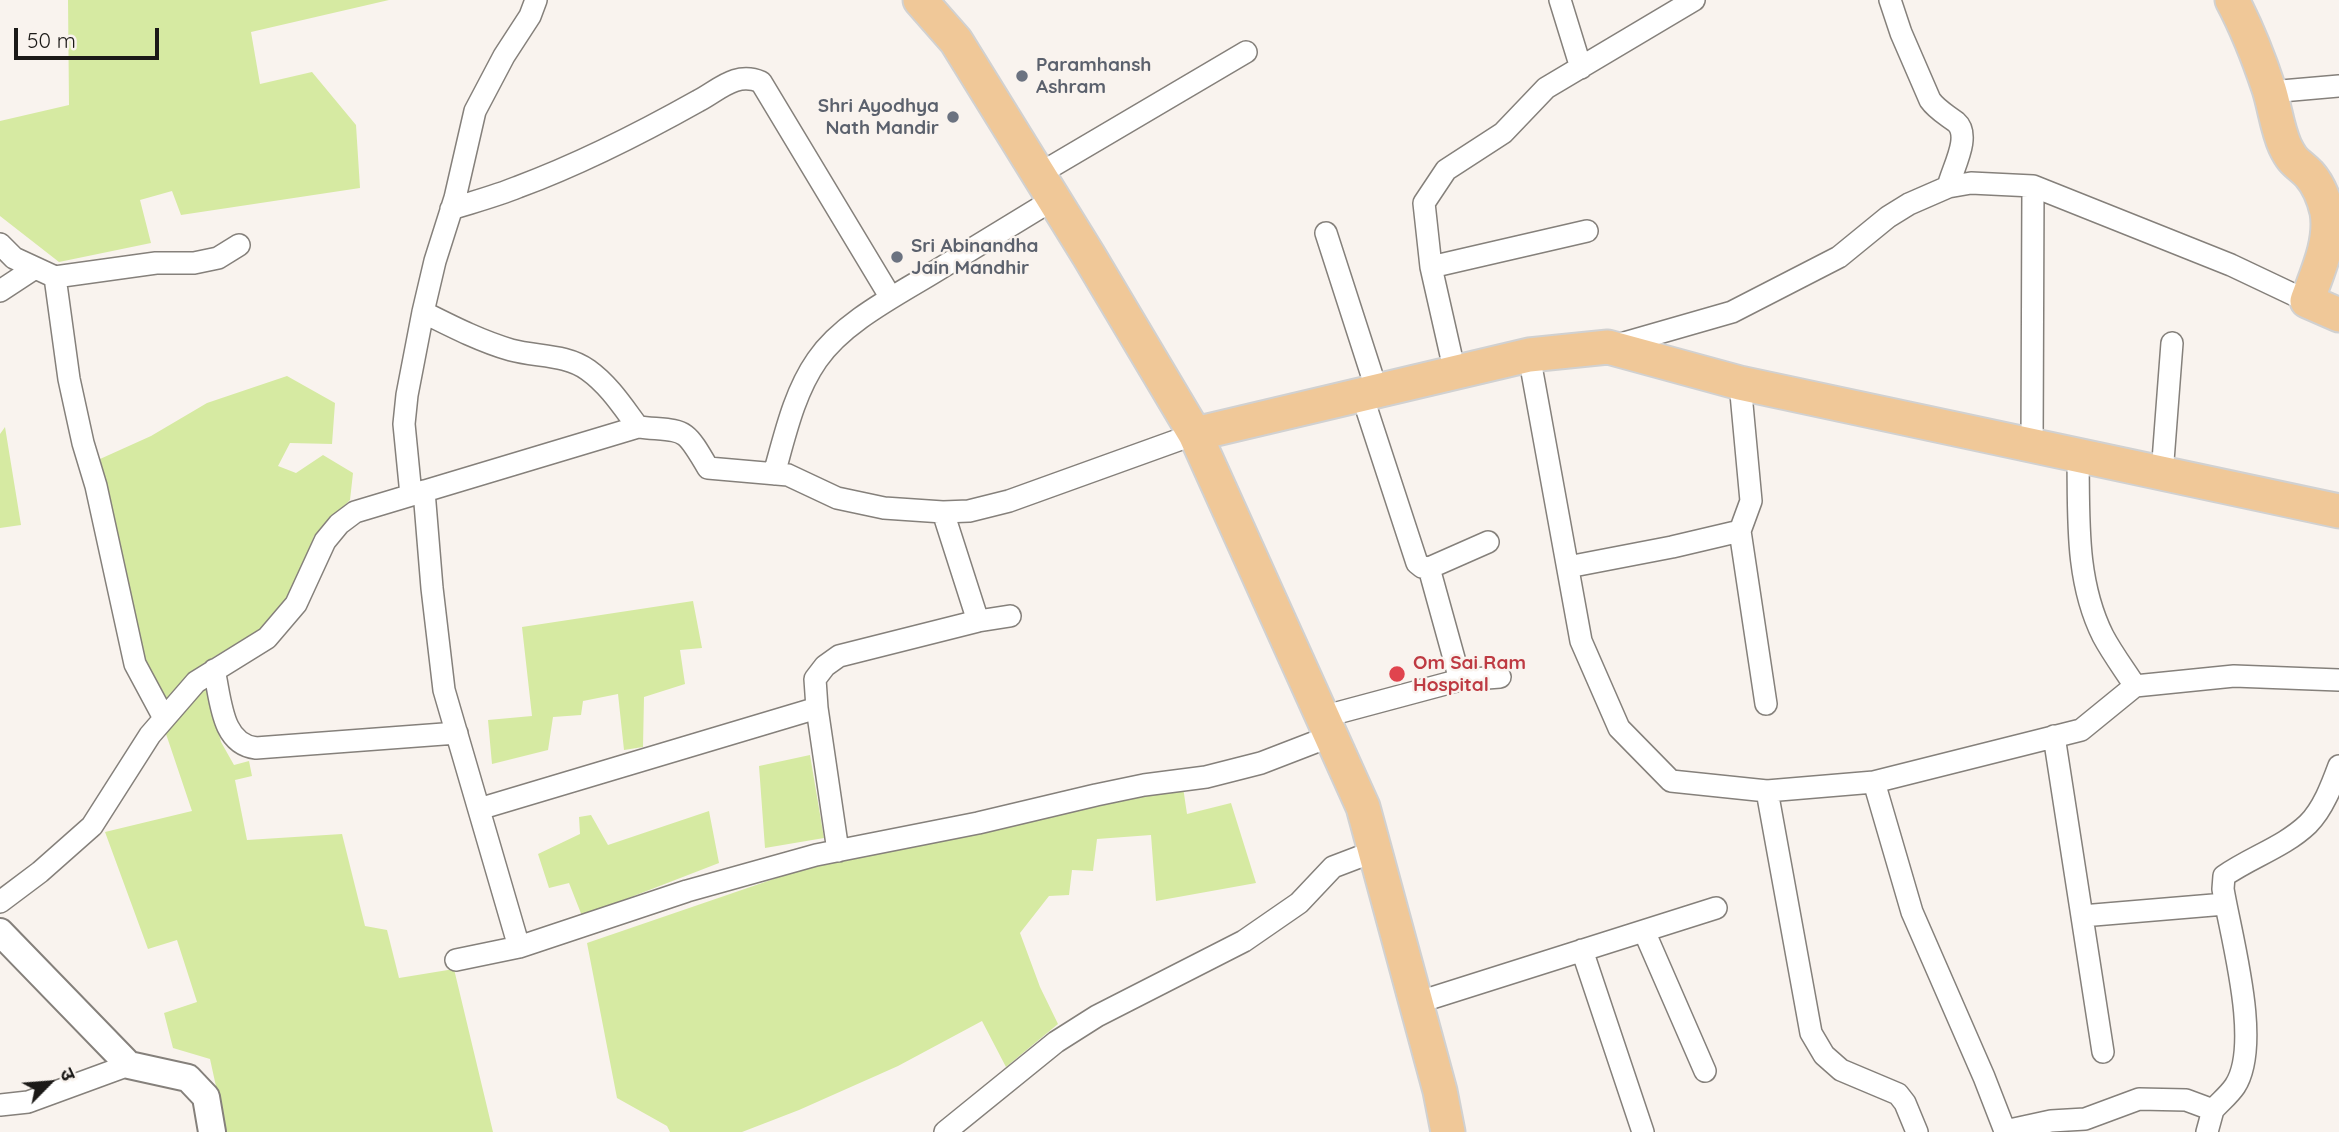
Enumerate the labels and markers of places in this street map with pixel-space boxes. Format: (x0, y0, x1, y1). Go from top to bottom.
place label: Paramhansh Ashram (1036, 54, 1151, 98)
marker: Paramhansh Ashram (1014, 68, 1030, 84)
place label: Shri Ayodhya Nath Mandir (818, 95, 939, 139)
marker: Shri Ayodhya Nath Mandir (945, 109, 961, 125)
place label: Sri Abinandha Jain Mandhir (911, 235, 1039, 279)
marker: Sri Abinandha Jain Mandhir (889, 249, 905, 265)
place label: Om Sai Ram Hospital (1413, 652, 1526, 696)
marker: Om Sai Ram Hospital (1387, 664, 1407, 684)

